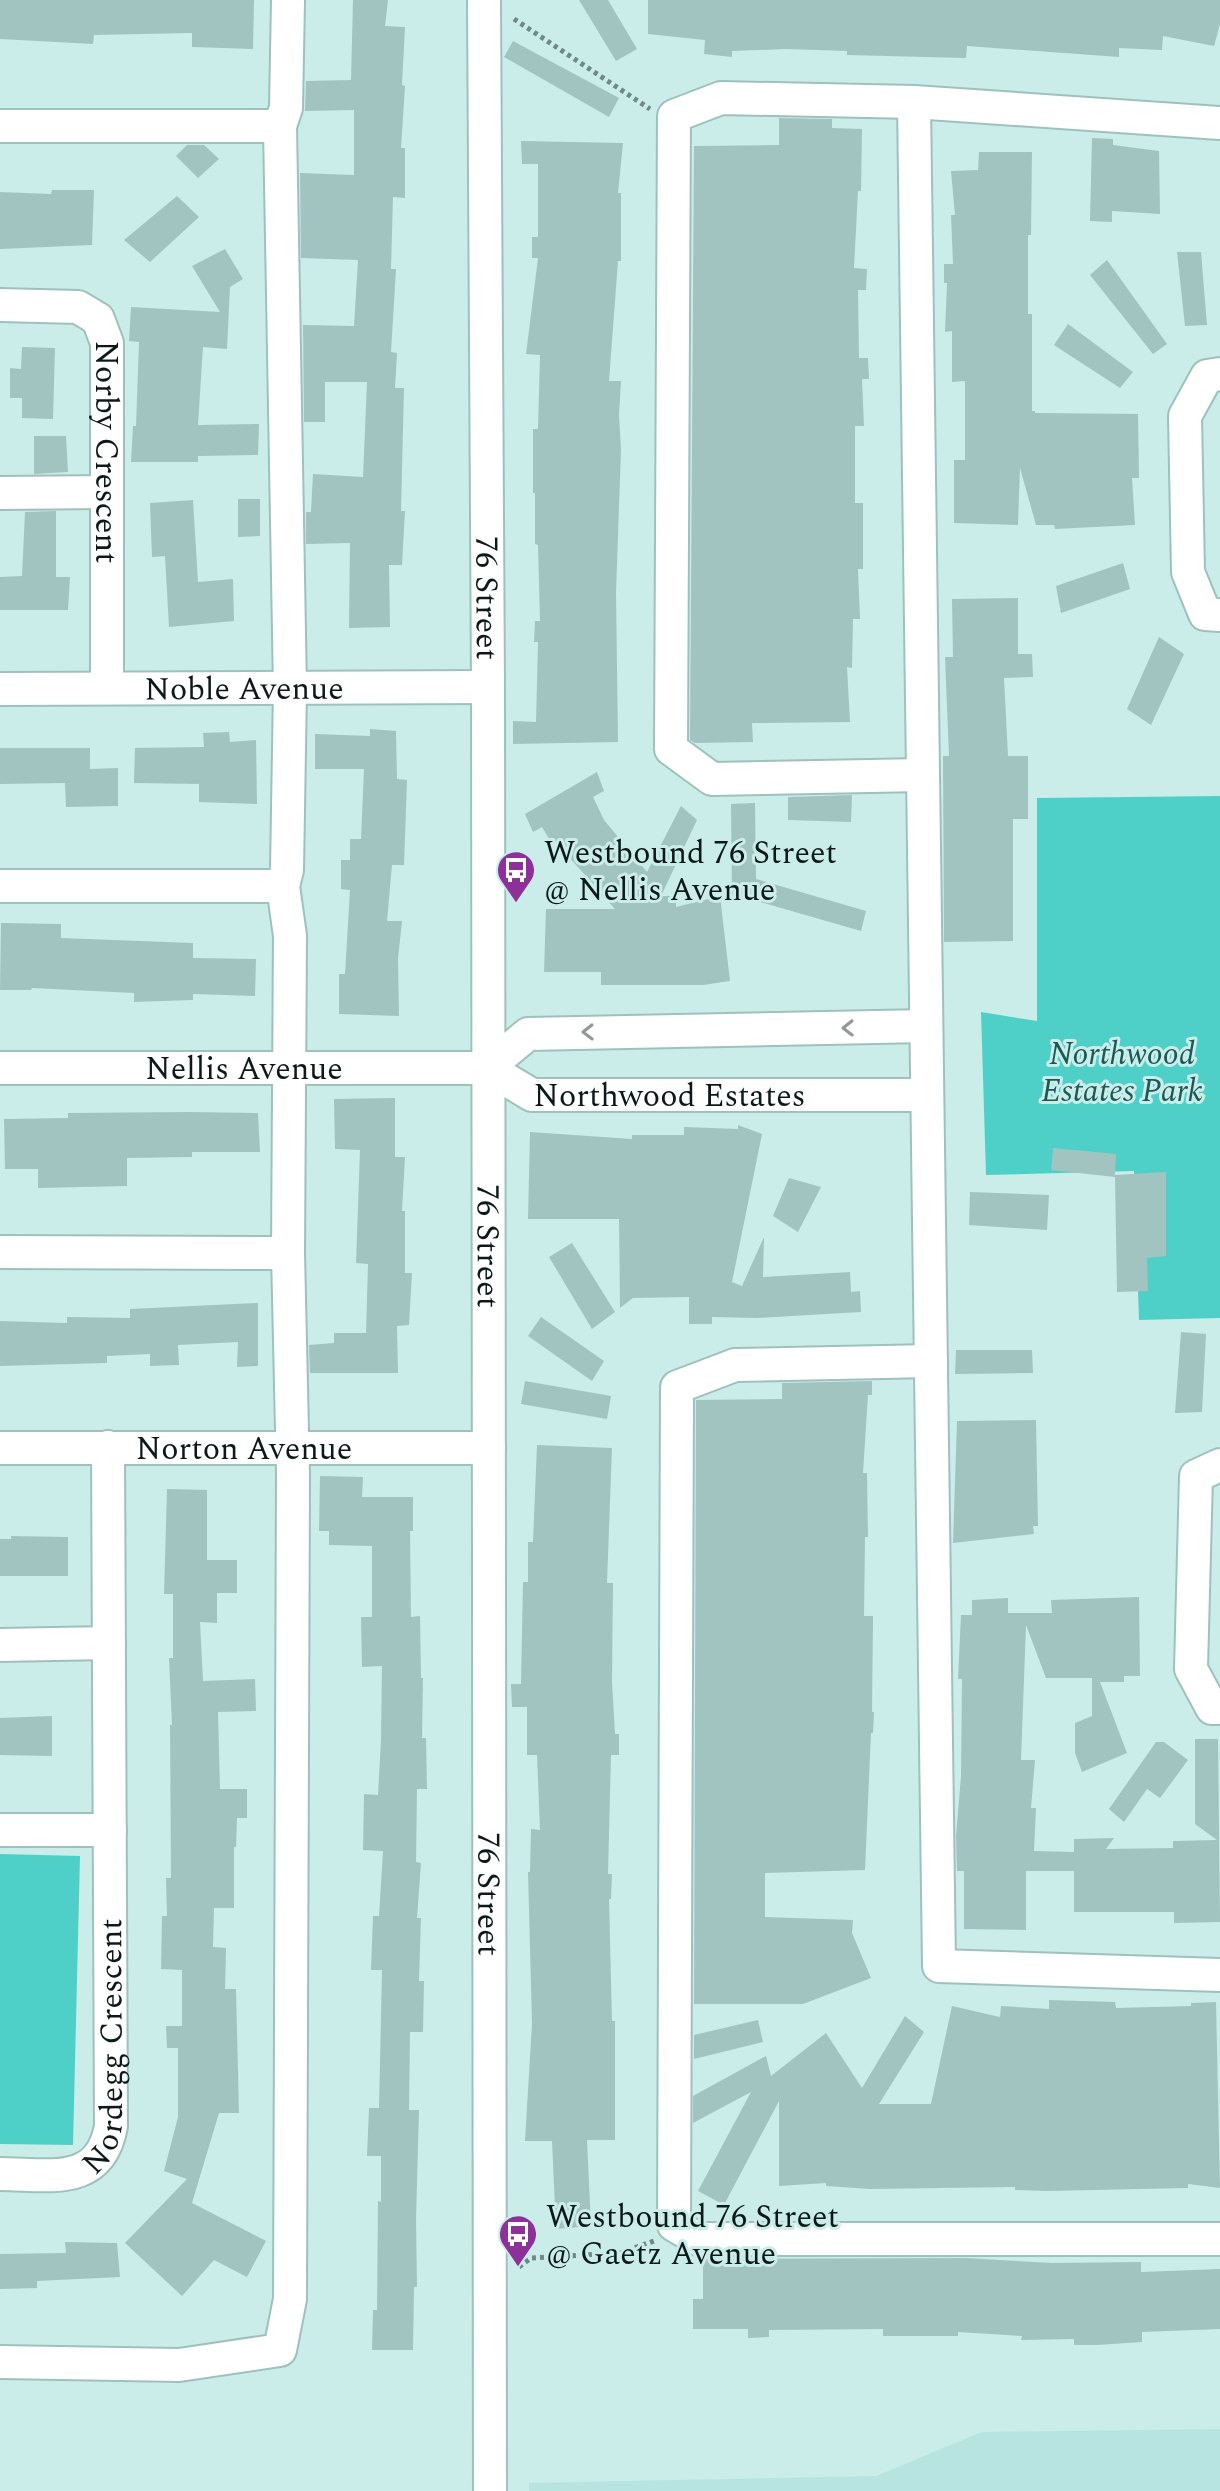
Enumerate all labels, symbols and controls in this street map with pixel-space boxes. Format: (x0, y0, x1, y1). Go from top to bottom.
street label: Norby Crescent (81, 341, 130, 563)
street label: 76 Street (461, 536, 511, 660)
street label: Noble Avenue (144, 665, 344, 714)
place label: Westbound 76 Street @ Nellis Avenue (544, 829, 837, 915)
bus stop icon: Westbound 76 Street @ Nellis Avenue (495, 849, 537, 904)
one-way arrow (841, 1019, 854, 1036)
one-way arrow (581, 1024, 594, 1041)
park label: Northwood Estates Park (1041, 1030, 1203, 1116)
street label: Nellis Avenue (145, 1045, 343, 1094)
street label: Northwood Estates (533, 1072, 806, 1121)
street label: 76 Street (463, 1184, 512, 1308)
street label: Norton Avenue (136, 1425, 352, 1474)
street label: 76 Street (463, 1832, 512, 1956)
street label: Nordegg Crescent (71, 1918, 138, 2186)
place label: Westbound 76 Street @ Gaetz Avenue (546, 2193, 839, 2279)
bus stop icon: Westbound 76 Street @ Gaetz Avenue (497, 2213, 539, 2268)

